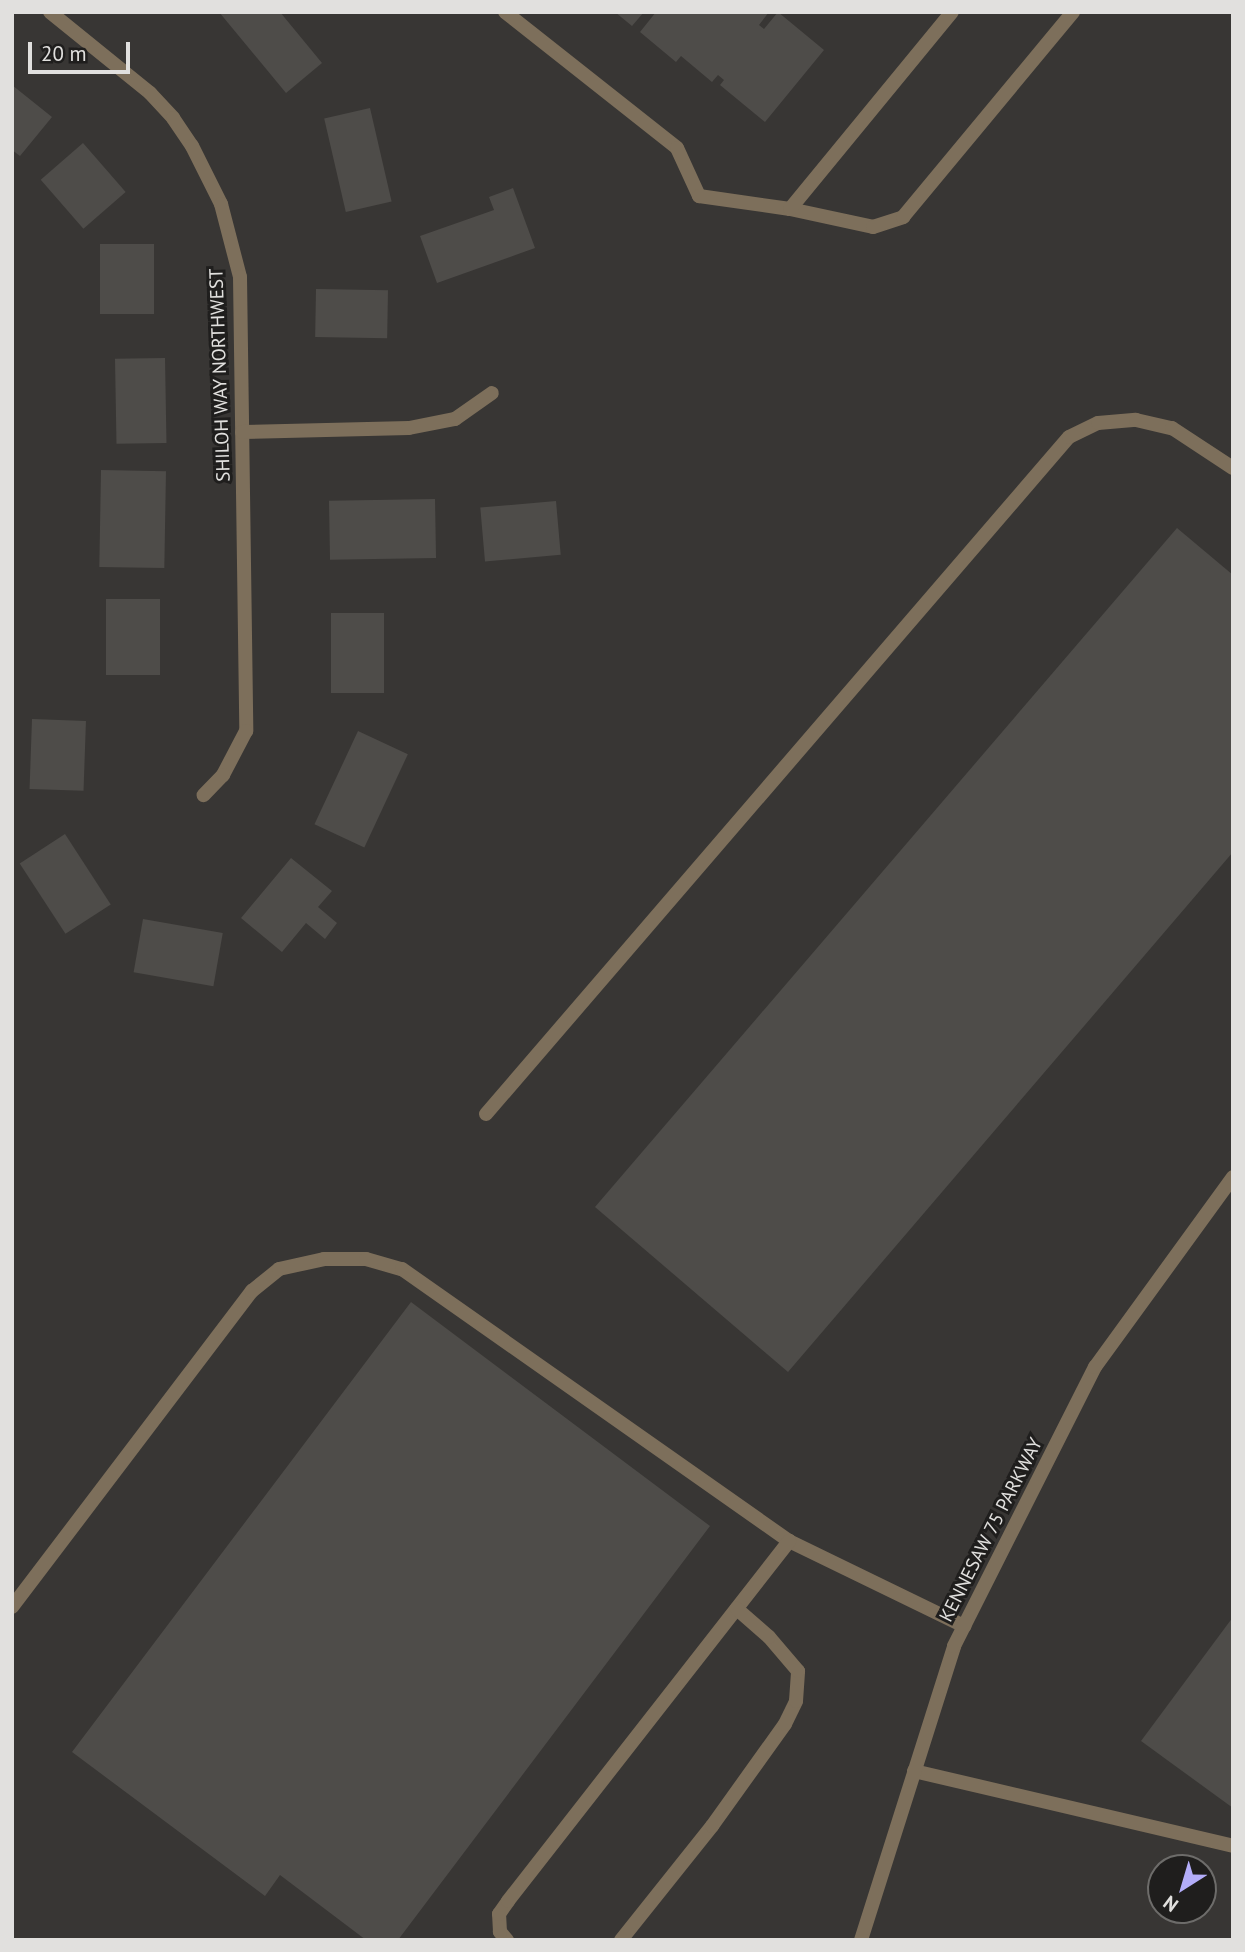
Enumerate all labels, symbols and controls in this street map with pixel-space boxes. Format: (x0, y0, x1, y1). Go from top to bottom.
scale bar (32, 28, 133, 72)
text: 20 m (41, 40, 87, 67)
street label: SHILOH WAY NORTHWEST (205, 268, 235, 482)
street label: KENNESAW 75 PARKWAY (935, 1434, 1047, 1626)
north arrow (1147, 1854, 1217, 1924)
text: N (1158, 1891, 1183, 1918)

